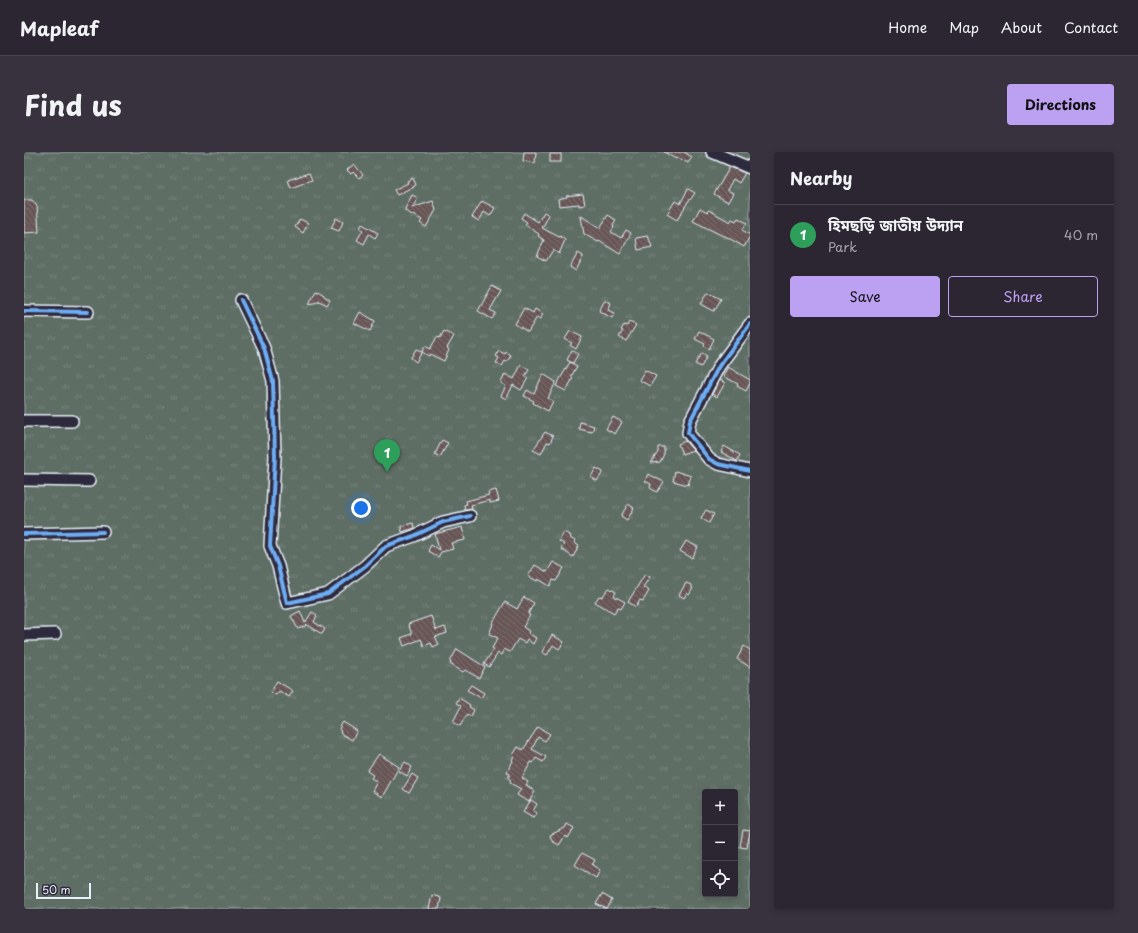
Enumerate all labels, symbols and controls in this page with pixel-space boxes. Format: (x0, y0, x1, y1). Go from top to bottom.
text: Mapleaf (20, 14, 98, 42)
text: Home (888, 17, 927, 38)
text: Map (949, 17, 979, 38)
text: About (1001, 17, 1042, 38)
text: Contact (1064, 17, 1118, 38)
text: Find us (24, 83, 122, 126)
button: Directions (1007, 84, 1114, 125)
text: Nearby (790, 165, 852, 191)
text: হিমছড়ি জাতীয় উদ্যান (828, 213, 963, 236)
text: 1 (800, 225, 806, 244)
text: 40 m (1064, 225, 1098, 244)
text: Park (828, 237, 857, 256)
button: Save (790, 276, 940, 317)
button: Share (948, 276, 1098, 317)
pin: 1 (374, 439, 400, 472)
your location (351, 498, 371, 518)
map controls (702, 789, 738, 897)
button: + (702, 789, 738, 825)
button: − (702, 825, 738, 861)
button: locate (702, 861, 738, 897)
scale bar (36, 881, 91, 900)
text: 50 m (42, 881, 71, 898)

